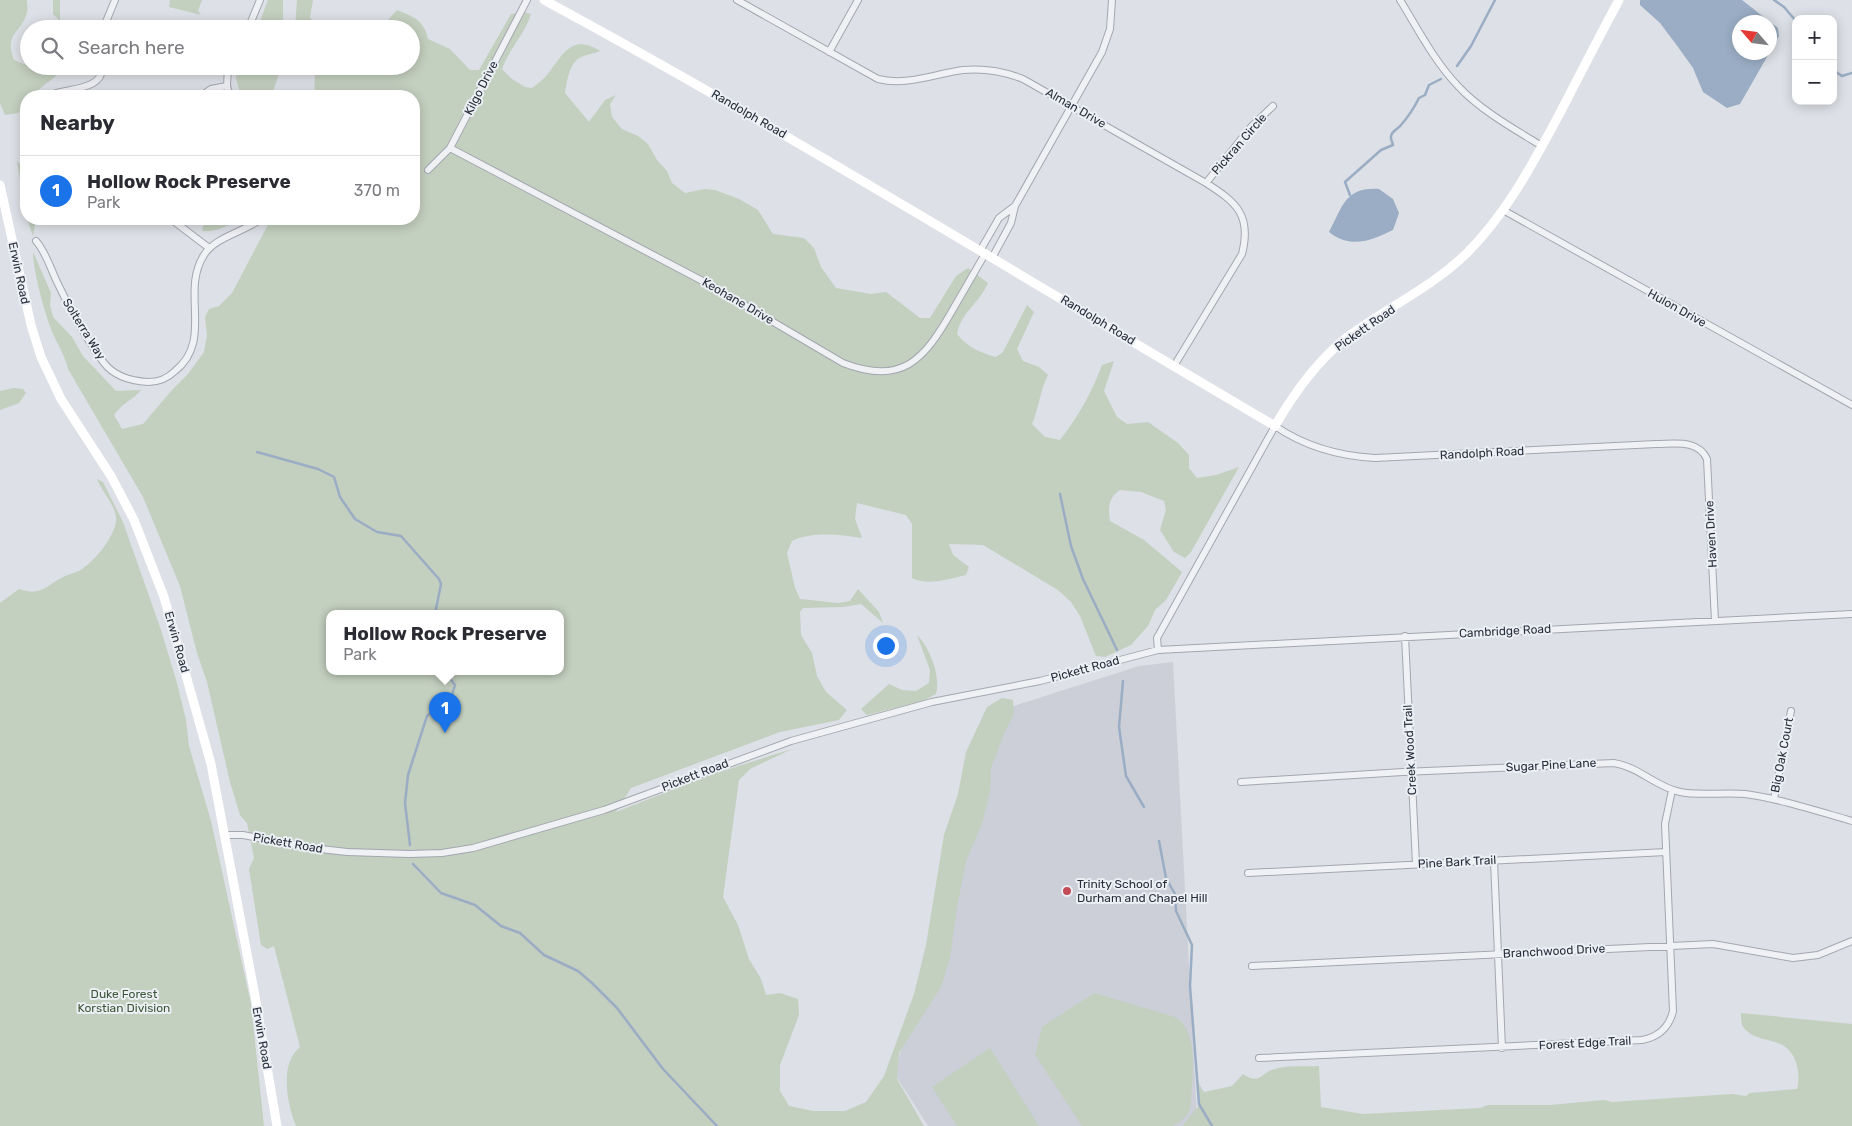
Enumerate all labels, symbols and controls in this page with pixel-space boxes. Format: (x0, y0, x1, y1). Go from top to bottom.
north arrow (1732, 15, 1777, 60)
map controls (1792, 15, 1837, 105)
button: + (1792, 15, 1837, 60)
search box (20, 20, 420, 75)
icon: search (38, 34, 66, 62)
text: Search here (78, 36, 185, 59)
street label: Kilgo Drive (461, 58, 501, 117)
button: − (1792, 60, 1837, 105)
street label: Alman Drive (1043, 85, 1109, 131)
street label: Randolph Road (709, 87, 789, 141)
text: Nearby (40, 110, 115, 135)
street label: Pickran Circle (1209, 110, 1270, 177)
text: Hollow Rock Preserve (87, 170, 291, 193)
text: 1 (52, 181, 60, 200)
text: 370 m (354, 181, 400, 200)
text: Park (87, 193, 120, 212)
street label: Erwin Road (6, 241, 32, 305)
street label: Keohane Drive (700, 275, 776, 327)
street label: Hulon Drive (1645, 286, 1709, 330)
street label: Randolph Road (1058, 292, 1138, 348)
street label: Solterra Way (60, 296, 109, 363)
street label: Pickett Road (1332, 302, 1398, 354)
street label: Randolph Road (1439, 444, 1525, 462)
street label: Haven Drive (1702, 500, 1720, 568)
street label: Erwin Road (162, 610, 192, 674)
popup (326, 610, 564, 675)
text: Hollow Rock Preserve (343, 622, 547, 645)
street label: Cambridge Road (1459, 622, 1551, 640)
your location (873, 633, 899, 659)
text: Park (343, 645, 376, 664)
street label: Pickett Road (1049, 653, 1121, 685)
pin: 1 (429, 692, 461, 733)
street label: Creek Wood Trail (1401, 704, 1419, 796)
street label: Big Oak Court (1768, 716, 1796, 794)
street label: Pickett Road (660, 756, 730, 794)
street label: Sugar Pine Lane (1505, 756, 1597, 774)
street label: Pickett Road (252, 830, 324, 856)
street label: Pine Bark Trail (1418, 853, 1497, 871)
place label: Trinity School of Durham and Chapel Hill (1077, 877, 1208, 905)
marker: Trinity School of Durham and Chapel Hill (1061, 885, 1073, 897)
street label: Branchwood Drive (1502, 941, 1606, 961)
park label: Duke Forest Korstian Division (78, 987, 170, 1015)
street label: Erwin Road (250, 1006, 274, 1070)
street label: Forest Edge Trail (1538, 1034, 1632, 1052)

